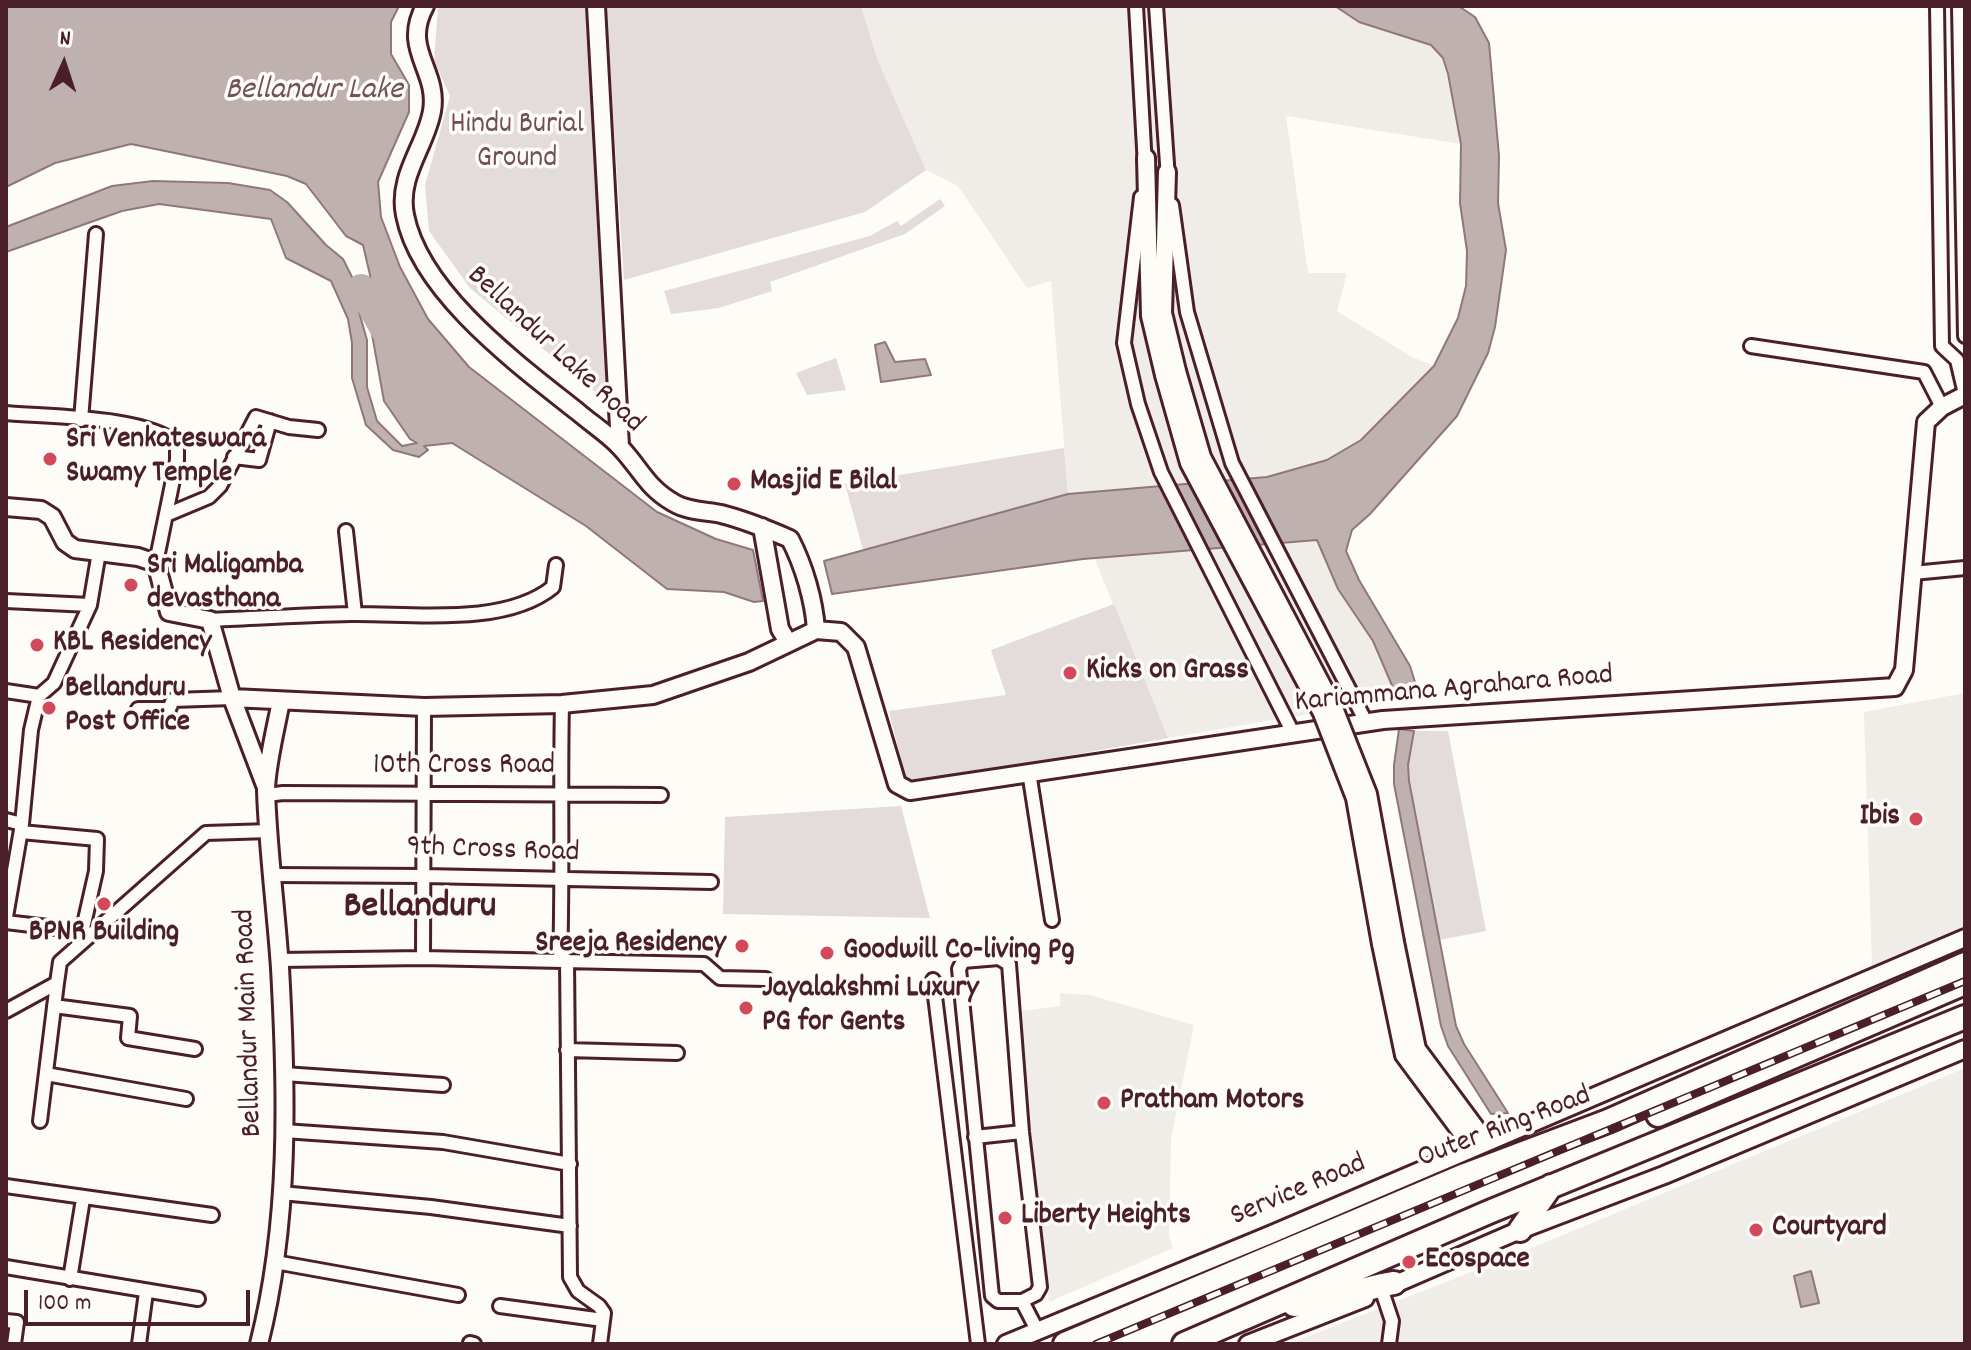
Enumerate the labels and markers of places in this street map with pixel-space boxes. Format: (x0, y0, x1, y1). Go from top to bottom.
place label: Sri Venkateswara Swamy Temple (66, 424, 266, 494)
marker: Sri Venkateswara Swamy Temple (41, 450, 59, 468)
place label: Masjid E Bilal (750, 466, 897, 502)
marker: Masjid E Bilal (725, 475, 743, 493)
place label: Sri Maligamba devasthana (147, 550, 303, 620)
marker: Sri Maligamba devasthana (122, 576, 140, 594)
place label: KBL Residency (53, 627, 211, 663)
marker: KBL Residency (28, 636, 46, 654)
place label: Kicks on Grass (1086, 655, 1249, 691)
marker: Kicks on Grass (1061, 664, 1079, 682)
place label: Bellanduru Post Office (65, 673, 190, 744)
marker: Bellanduru Post Office (40, 699, 58, 717)
place label: Ibis (1860, 801, 1900, 837)
marker: Ibis (1907, 810, 1925, 828)
marker: BPNR Building (95, 895, 113, 913)
place label: BPNR Building (29, 917, 179, 953)
place label: Sreeja Residency (535, 928, 726, 964)
place label: Goodwill Co-living Pg (843, 935, 1075, 971)
marker: Sreeja Residency (733, 937, 751, 955)
marker: Goodwill Co-living Pg (818, 944, 836, 962)
place label: Jayalakshmi Luxury PG for Gents (762, 973, 979, 1044)
marker: Jayalakshmi Luxury PG for Gents (737, 999, 755, 1017)
place label: Pratham Motors (1120, 1085, 1304, 1121)
marker: Pratham Motors (1095, 1094, 1113, 1112)
place label: Liberty Heights (1021, 1200, 1191, 1236)
marker: Liberty Heights (996, 1209, 1014, 1227)
place label: Courtyard (1772, 1212, 1887, 1248)
marker: Courtyard (1747, 1221, 1765, 1239)
place label: Ecospace (1425, 1244, 1530, 1280)
marker: Ecospace (1400, 1253, 1418, 1271)

